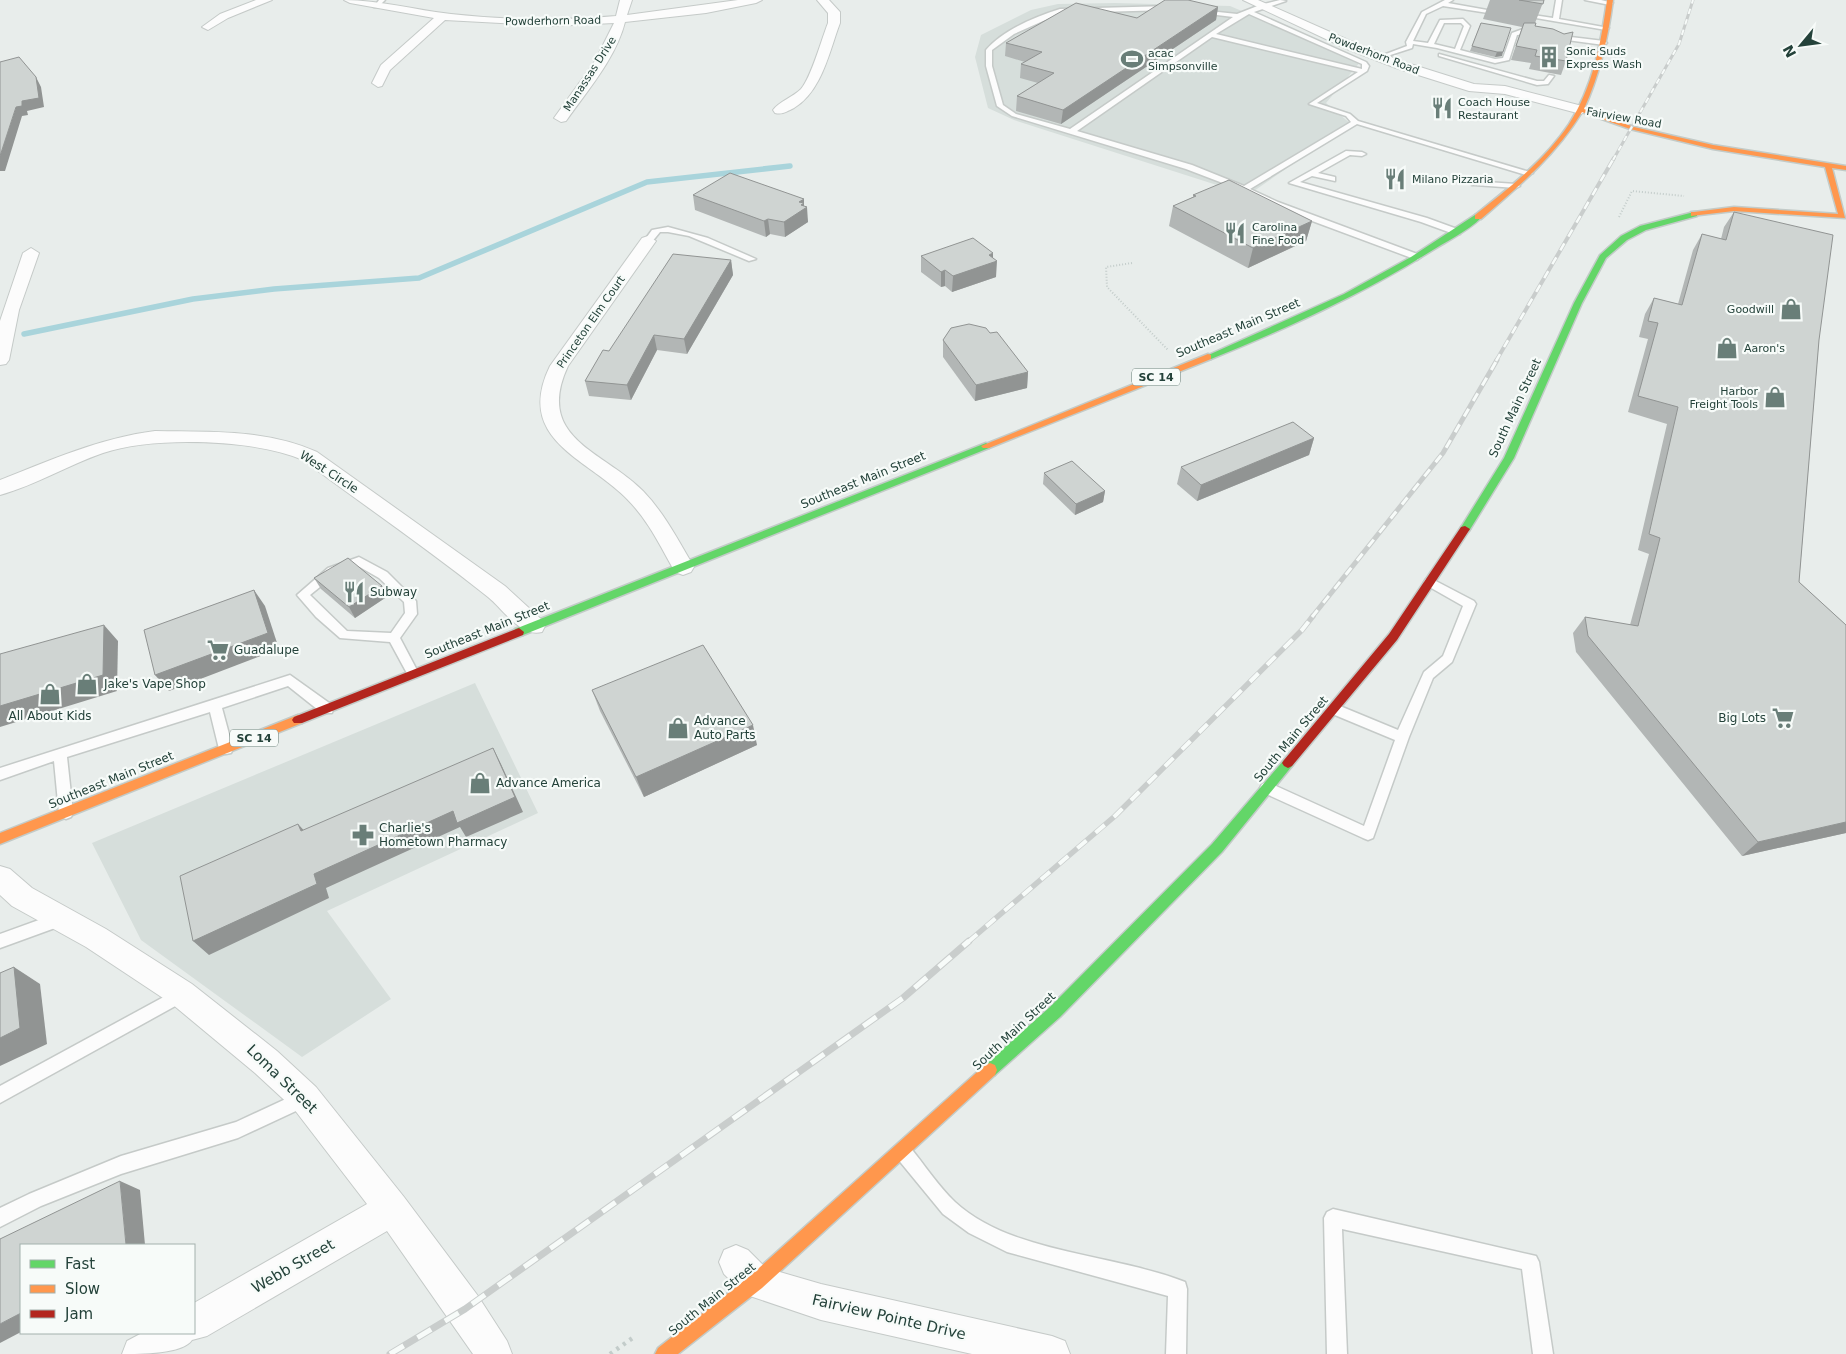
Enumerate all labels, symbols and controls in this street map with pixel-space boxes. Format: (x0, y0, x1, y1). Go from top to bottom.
street label: Powderhorn Road (505, 14, 601, 28)
north arrow (1776, 20, 1826, 70)
street label: Powderhorn Road (1327, 31, 1421, 77)
street label: Manassas Drive (561, 34, 619, 114)
text: N (1780, 42, 1799, 60)
building icon: Sonic Suds Express Wash (1536, 44, 1562, 70)
place label: Sonic Suds Express Wash (1566, 45, 1642, 71)
sports icon: acac Simpsonville (1119, 46, 1145, 72)
place label: acac Simpsonville (1148, 47, 1218, 73)
restaurant icon: Coach House Restaurant (1429, 95, 1455, 121)
place label: Coach House Restaurant (1458, 96, 1530, 122)
street label: Fairview Road (1585, 105, 1663, 131)
restaurant icon: Milano Pizzaria (1382, 166, 1408, 192)
place label: Milano Pizzaria (1412, 173, 1494, 186)
restaurant icon: Carolina Fine Food (1222, 220, 1248, 246)
place label: Carolina Fine Food (1252, 221, 1304, 247)
street label: Princeton Elm Court (554, 273, 628, 371)
street label: Southeast Main Street (1174, 295, 1302, 360)
shop icon: Goodwill (1778, 296, 1804, 322)
place label: Goodwill (1727, 303, 1774, 316)
shop icon: Aaron's (1714, 335, 1740, 361)
place label: Aaron's (1744, 342, 1785, 355)
street label: South Main Street (1486, 356, 1544, 460)
road number: SC 14 (1132, 368, 1180, 386)
shop icon: Harbor Freight Tools (1762, 384, 1788, 410)
place label: Harbor Freight Tools (1690, 385, 1758, 411)
street label: West Circle (297, 448, 361, 496)
street label: Southeast Main Street (799, 448, 928, 511)
restaurant icon: Subway (341, 579, 367, 605)
place label: Subway (370, 585, 417, 599)
street label: Southeast Main Street (423, 598, 552, 661)
supermarket icon: Guadalupe (205, 637, 231, 663)
place label: Guadalupe (234, 643, 299, 657)
shop icon: Jake's Vape Shop (74, 671, 100, 697)
place label: Jake's Vape Shop (103, 677, 206, 691)
shop icon: All About Kids (37, 681, 63, 707)
street label: South Main Street (1251, 693, 1331, 785)
supermarket icon: Big Lots (1770, 705, 1796, 731)
place label: All About Kids (8, 709, 92, 723)
place label: Big Lots (1718, 711, 1766, 725)
place label: Advance Auto Parts (694, 714, 756, 742)
shop icon: Advance Auto Parts (665, 715, 691, 741)
road number: SC 14 (230, 730, 278, 746)
street label: Southeast Main Street (47, 748, 176, 811)
shop icon: Advance America (467, 770, 493, 796)
place label: Advance America (496, 776, 601, 790)
place label: Charlie's Hometown Pharmacy (379, 821, 507, 849)
pharmacy icon: Charlie's Hometown Pharmacy (350, 822, 376, 848)
street label: South Main Street (970, 989, 1058, 1073)
street label: Loma Street (243, 1041, 321, 1117)
street label: Webb Street (248, 1235, 338, 1297)
legend (20, 1244, 195, 1334)
text: Fast (65, 1255, 95, 1273)
street label: South Main Street (666, 1260, 758, 1338)
text: Slow (65, 1280, 100, 1298)
street label: Fairview Pointe Drive (810, 1291, 968, 1343)
text: Jam (64, 1305, 93, 1323)

